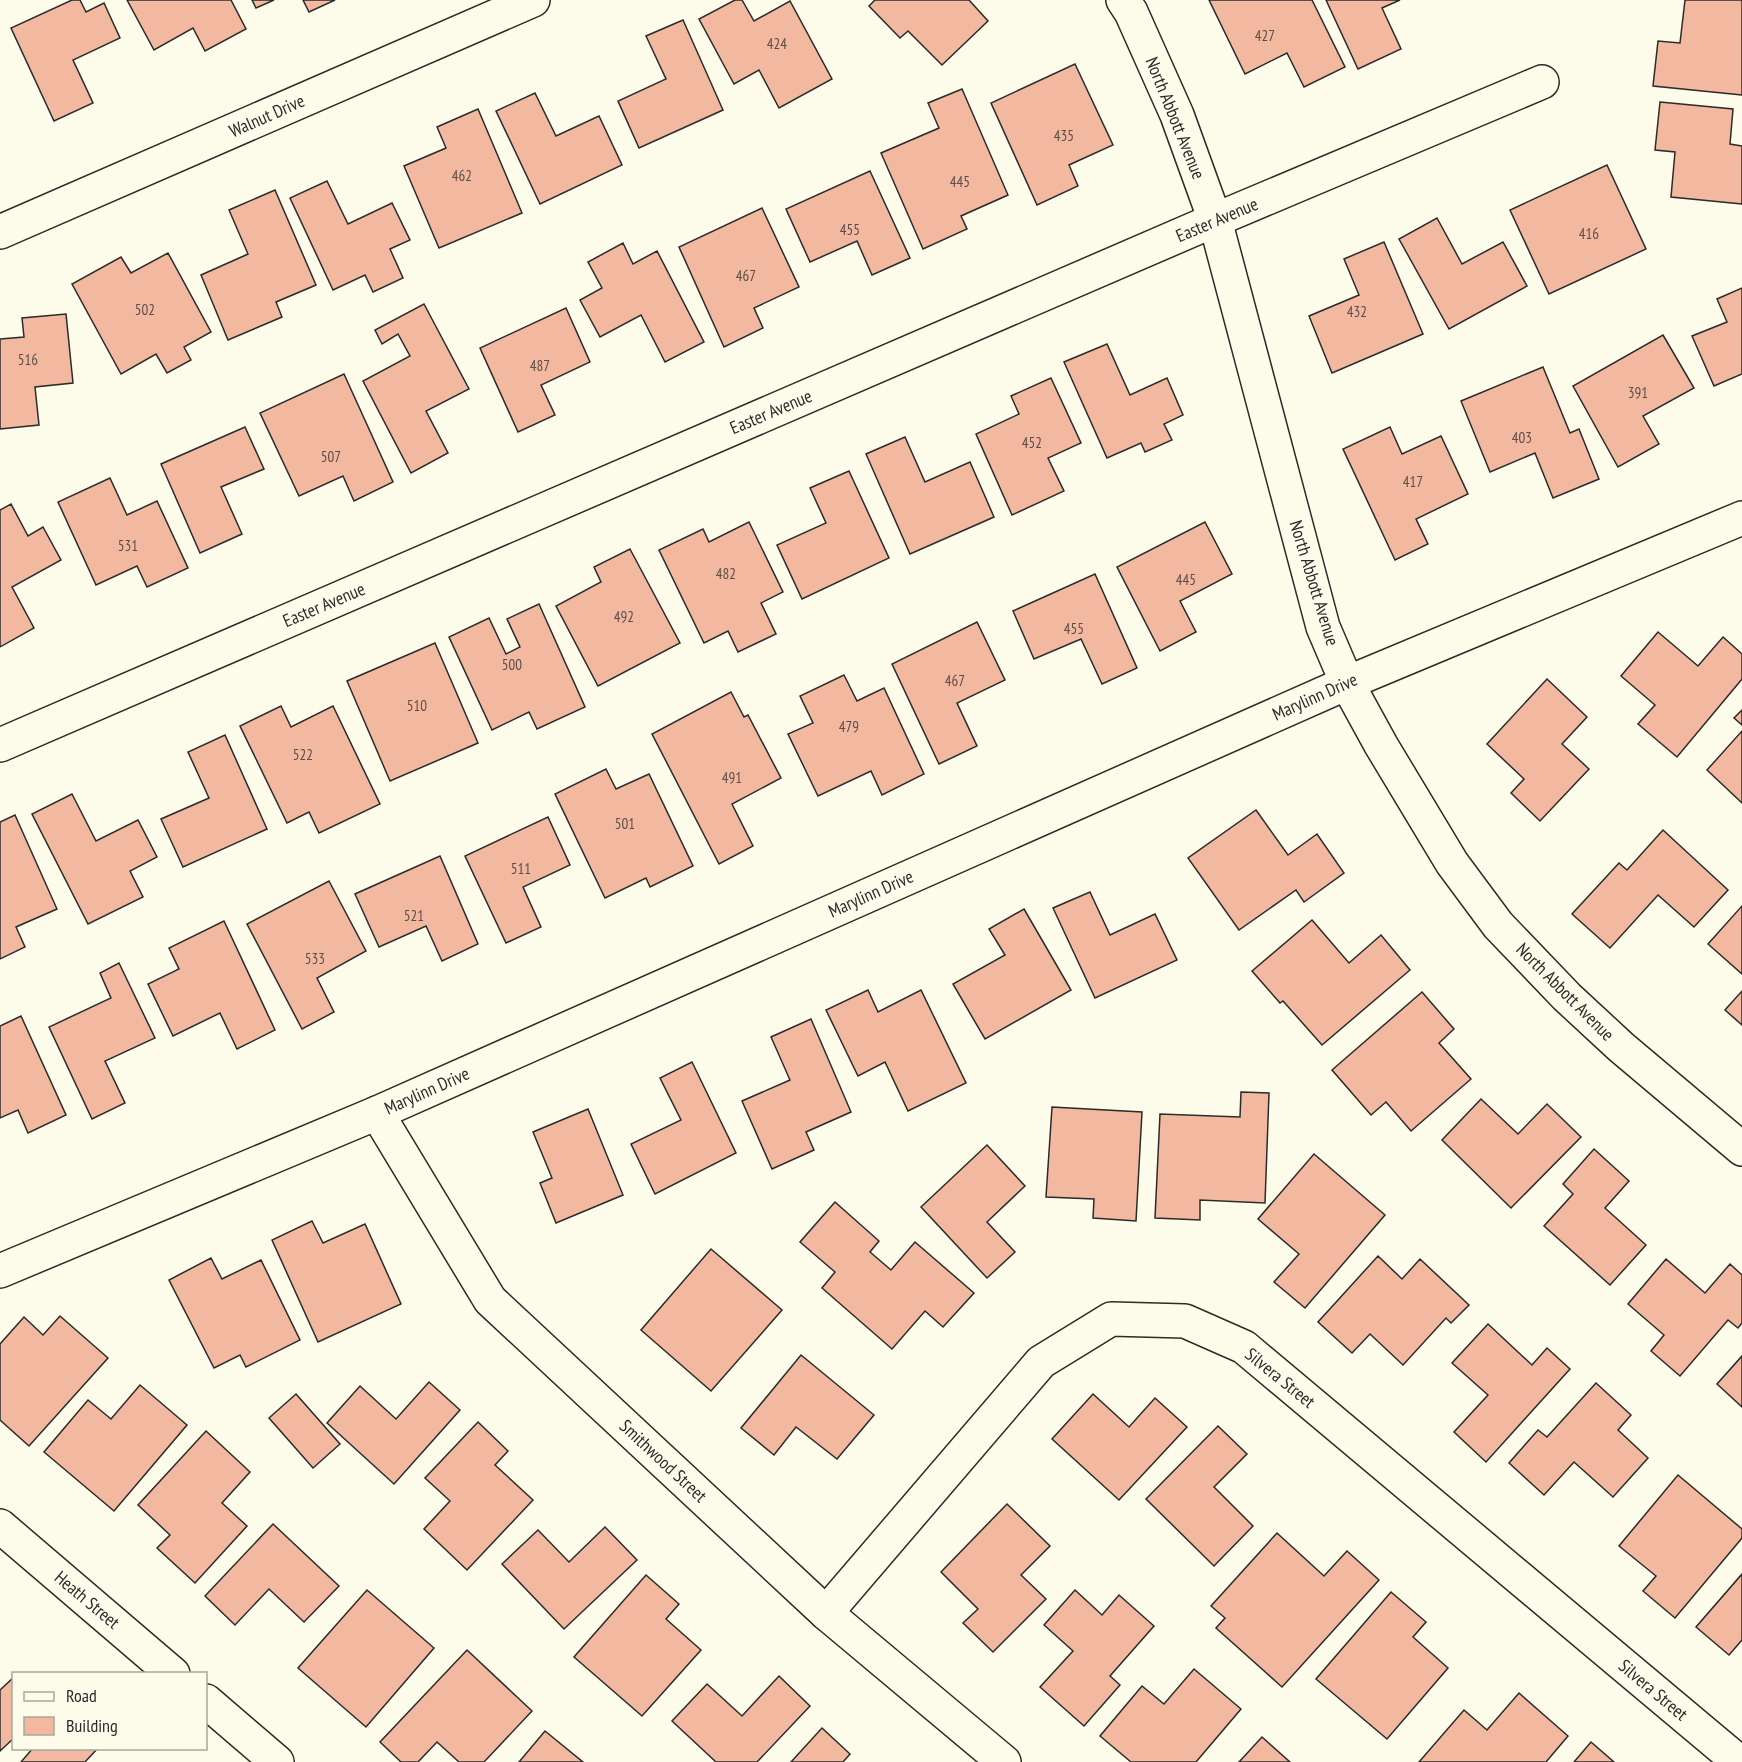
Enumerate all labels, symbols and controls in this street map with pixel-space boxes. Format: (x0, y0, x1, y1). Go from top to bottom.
house number: 427 (1255, 26, 1275, 45)
house number: 424 (767, 34, 787, 53)
street label: North Abbott Avenue (1141, 53, 1210, 182)
street label: Walnut Drive (226, 89, 308, 142)
house number: 435 (1054, 126, 1074, 145)
house number: 462 (452, 166, 472, 185)
house number: 445 (950, 172, 970, 191)
street label: Easter Avenue (1172, 192, 1261, 247)
house number: 455 (840, 220, 860, 239)
house number: 416 (1579, 224, 1599, 243)
house number: 467 (736, 266, 756, 285)
house number: 502 (135, 300, 155, 319)
house number: 432 (1347, 302, 1367, 321)
house number: 516 (18, 350, 38, 369)
house number: 487 (530, 356, 550, 375)
house number: 391 (1628, 383, 1648, 402)
street label: Easter Avenue (726, 384, 815, 439)
house number: 403 (1512, 428, 1532, 447)
house number: 452 (1022, 433, 1042, 452)
house number: 507 (321, 447, 341, 466)
house number: 417 (1403, 472, 1423, 491)
street label: North Abbott Avenue (1285, 517, 1344, 648)
house number: 531 (118, 536, 138, 555)
house number: 482 (716, 564, 736, 583)
house number: 445 (1176, 570, 1196, 589)
street label: Easter Avenue (279, 577, 368, 632)
house number: 492 (614, 607, 634, 626)
house number: 455 (1064, 619, 1084, 638)
house number: 500 (502, 655, 522, 674)
street label: Marylinn Drive (1269, 668, 1361, 726)
house number: 467 (945, 671, 965, 690)
house number: 510 (407, 696, 427, 715)
house number: 479 (839, 717, 859, 736)
house number: 522 (293, 745, 313, 764)
house number: 491 (722, 768, 742, 787)
house number: 501 (615, 814, 635, 833)
house number: 511 (511, 859, 531, 878)
street label: Marylinn Drive (825, 865, 917, 923)
house number: 521 (404, 906, 424, 925)
street label: North Abbott Avenue (1511, 938, 1619, 1046)
house number: 533 (305, 949, 325, 968)
street label: Marylinn Drive (381, 1062, 473, 1120)
street label: Silvera Street (1241, 1342, 1320, 1413)
street label: Smithwood Street (615, 1414, 712, 1507)
street label: Heath Street (50, 1566, 125, 1634)
street label: Silvera Street (1614, 1654, 1693, 1725)
legend (12, 1672, 207, 1750)
text: Road (66, 1684, 97, 1707)
text: Building (66, 1714, 118, 1737)

